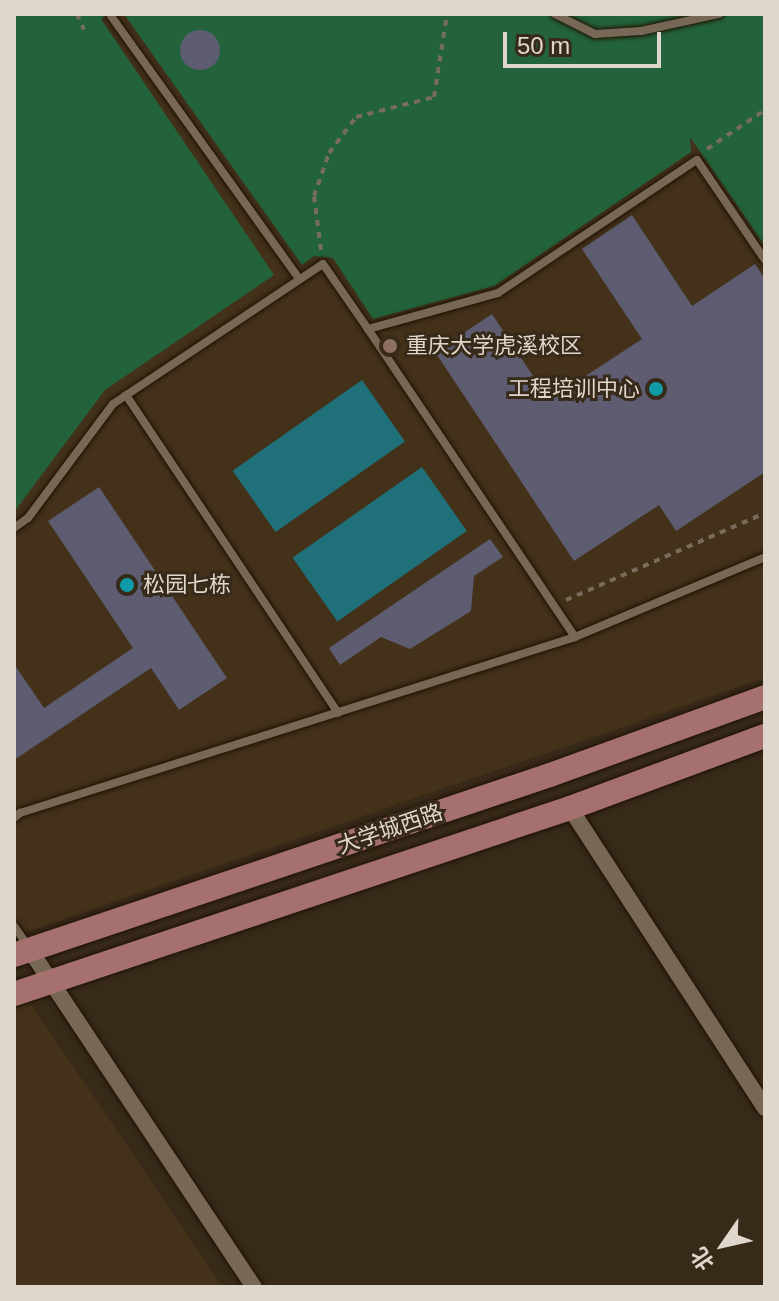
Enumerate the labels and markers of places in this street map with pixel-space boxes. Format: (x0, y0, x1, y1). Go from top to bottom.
place label: 重庆大学虎溪校区 (406, 333, 582, 359)
marker: 重庆大学虎溪校区 (381, 337, 399, 355)
place label: 工程培训中心 (508, 376, 640, 402)
marker: 工程培训中心 (647, 380, 665, 398)
place label: 松园七栋 (143, 572, 231, 598)
marker: 松园七栋 (118, 576, 136, 594)

